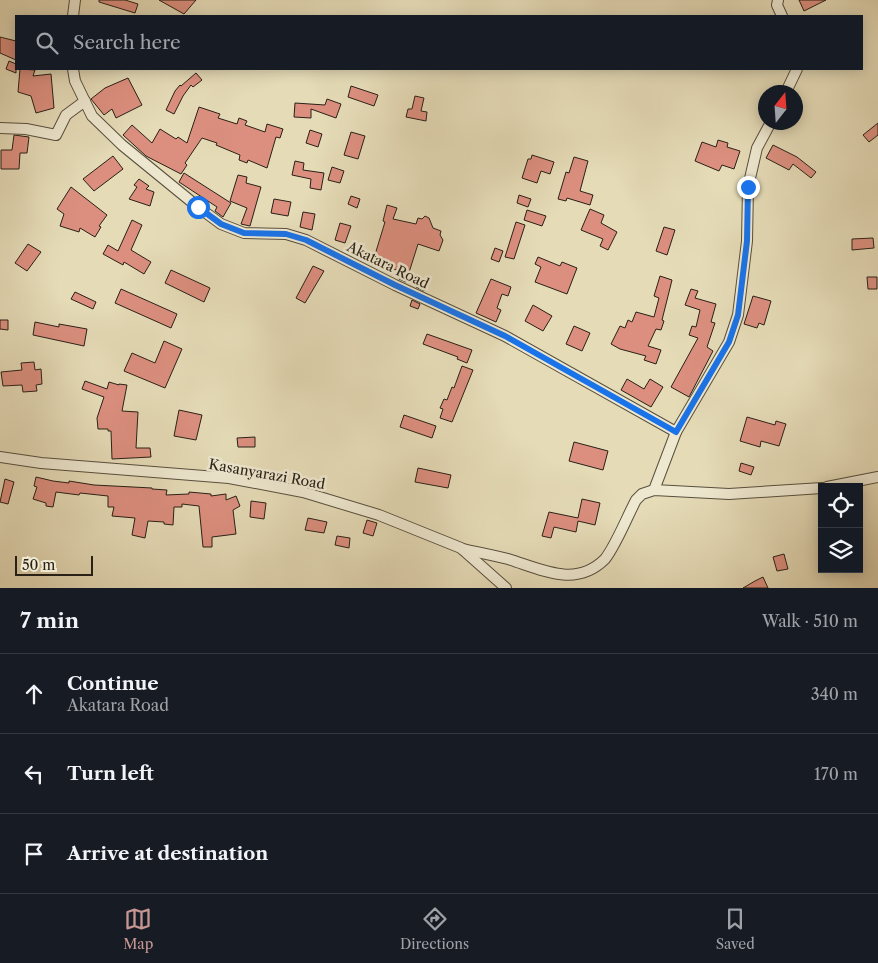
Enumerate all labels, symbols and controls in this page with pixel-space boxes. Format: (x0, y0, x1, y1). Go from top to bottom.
search box (15, 15, 863, 70)
icon: search (33, 29, 61, 57)
text: Search here (73, 31, 181, 54)
north arrow (758, 85, 803, 130)
route end (737, 176, 760, 199)
route start (187, 196, 210, 219)
street label: Akatara Road (343, 237, 432, 293)
street label: Kasanyarazi Road (207, 455, 327, 493)
map controls (818, 483, 863, 573)
button: locate (818, 483, 863, 528)
button: layers (818, 528, 863, 573)
scale bar (15, 553, 92, 576)
text: 50 m (22, 556, 55, 574)
text: 7 min (20, 608, 79, 633)
text: Walk · 510 m (762, 611, 858, 631)
text: Continue (67, 672, 159, 695)
icon: ahead (20, 680, 48, 708)
text: 340 m (811, 684, 858, 704)
text: Akatara Road (67, 695, 169, 715)
icon: left (20, 760, 48, 788)
text: Turn left (67, 762, 154, 785)
text: 170 m (814, 764, 858, 784)
icon: arrive (20, 840, 48, 868)
text: Arrive at destination (67, 842, 268, 865)
tab: Map (123, 905, 153, 953)
tab: Directions (400, 905, 469, 953)
tab: Saved (716, 905, 755, 953)

